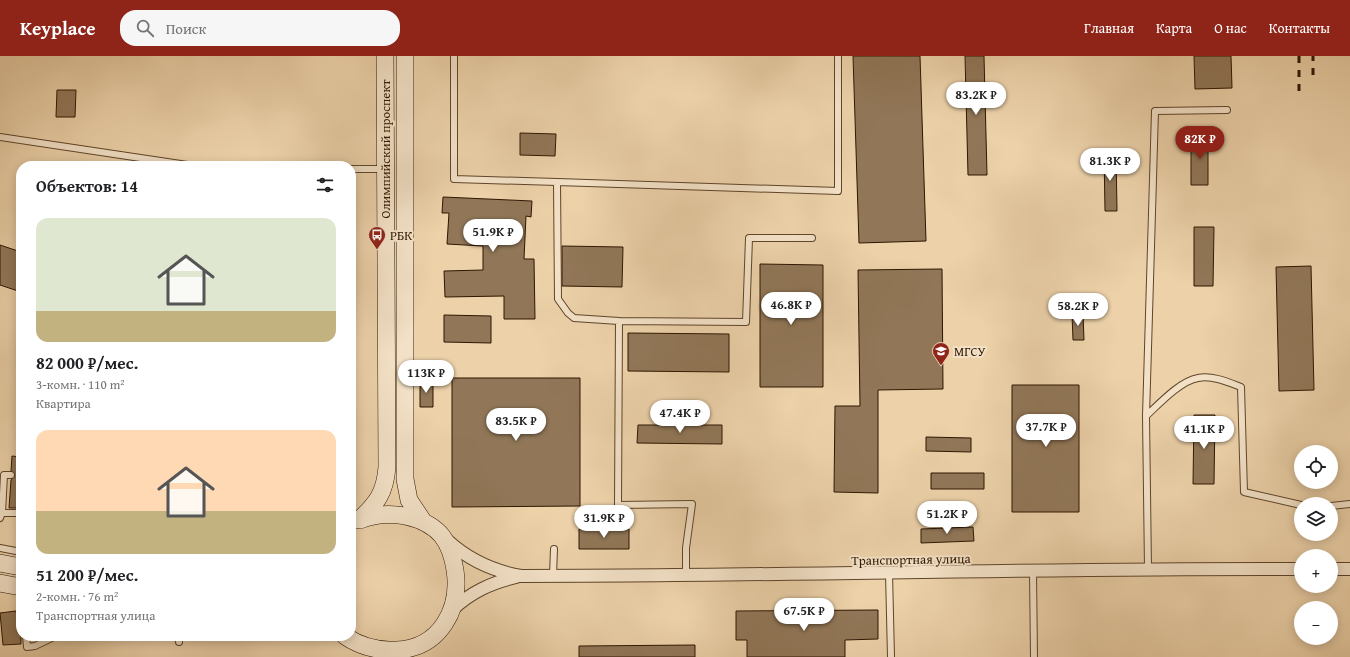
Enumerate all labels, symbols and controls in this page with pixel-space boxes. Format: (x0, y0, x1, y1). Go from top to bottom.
search box (120, 10, 400, 46)
text: Keyplace (20, 14, 96, 42)
icon: search (134, 17, 156, 39)
text: Поиск (166, 18, 206, 39)
text: Главная (1084, 18, 1134, 38)
text: Карта (1156, 18, 1192, 38)
text: О нас (1214, 18, 1247, 38)
text: Контакты (1269, 18, 1330, 38)
street label: Олимпийский проспект (376, 79, 395, 219)
pin: 83.2K ₽ (939, 82, 1013, 116)
text: 83.2K ₽ (955, 85, 997, 104)
pin: 82K ₽ (1172, 126, 1228, 160)
text: 82K ₽ (1184, 129, 1216, 148)
pin: 81.3K ₽ (1073, 148, 1147, 182)
text: 81.3K ₽ (1089, 151, 1131, 170)
text: Объектов: 14 (36, 173, 138, 198)
icon: filters (314, 174, 336, 196)
pin: 51.9K ₽ (456, 219, 530, 253)
text: 51.9K ₽ (472, 222, 514, 241)
bus stop icon: РБК (367, 225, 387, 250)
place label: РБК (390, 226, 412, 245)
icon: home (150, 244, 222, 316)
pin: 46.8K ₽ (754, 292, 828, 326)
pin: 58.2K ₽ (1041, 293, 1115, 327)
text: 46.8K ₽ (770, 295, 812, 314)
text: 58.2K ₽ (1057, 296, 1099, 315)
school or university icon: МГСУ (931, 341, 951, 366)
place label: МГСУ (954, 342, 986, 361)
text: 82 000 ₽/мес. (36, 350, 138, 375)
pin: 113K ₽ (393, 360, 459, 394)
text: 113K ₽ (407, 363, 445, 382)
text: 3-комн. · 110 m² (36, 375, 125, 394)
text: Квартира (36, 394, 91, 413)
pin: 47.4K ₽ (643, 400, 717, 434)
text: 47.4K ₽ (659, 403, 701, 422)
pin: 83.5K ₽ (479, 408, 553, 442)
text: 83.5K ₽ (495, 411, 537, 430)
pin: 37.7K ₽ (1009, 414, 1083, 448)
pin: 41.1K ₽ (1167, 416, 1241, 450)
text: 37.7K ₽ (1025, 417, 1067, 436)
text: 41.1K ₽ (1183, 419, 1225, 438)
map controls (1294, 445, 1338, 645)
button: locate (1294, 445, 1338, 489)
icon: home (150, 456, 222, 528)
button: layers (1294, 497, 1338, 541)
pin: 51.2K ₽ (910, 501, 984, 535)
text: 51.2K ₽ (926, 504, 968, 523)
pin: 31.9K ₽ (567, 505, 641, 539)
text: 31.9K ₽ (583, 508, 625, 527)
street label: Транспортная улица (851, 549, 972, 570)
button: + (1294, 549, 1338, 593)
text: 51 200 ₽/мес. (36, 562, 138, 587)
text: 2-комн. · 76 m² (36, 587, 118, 606)
pin: 67.5K ₽ (767, 598, 841, 632)
text: 67.5K ₽ (783, 601, 825, 620)
button: − (1294, 601, 1338, 645)
text: Транспортная улица (36, 606, 155, 625)

